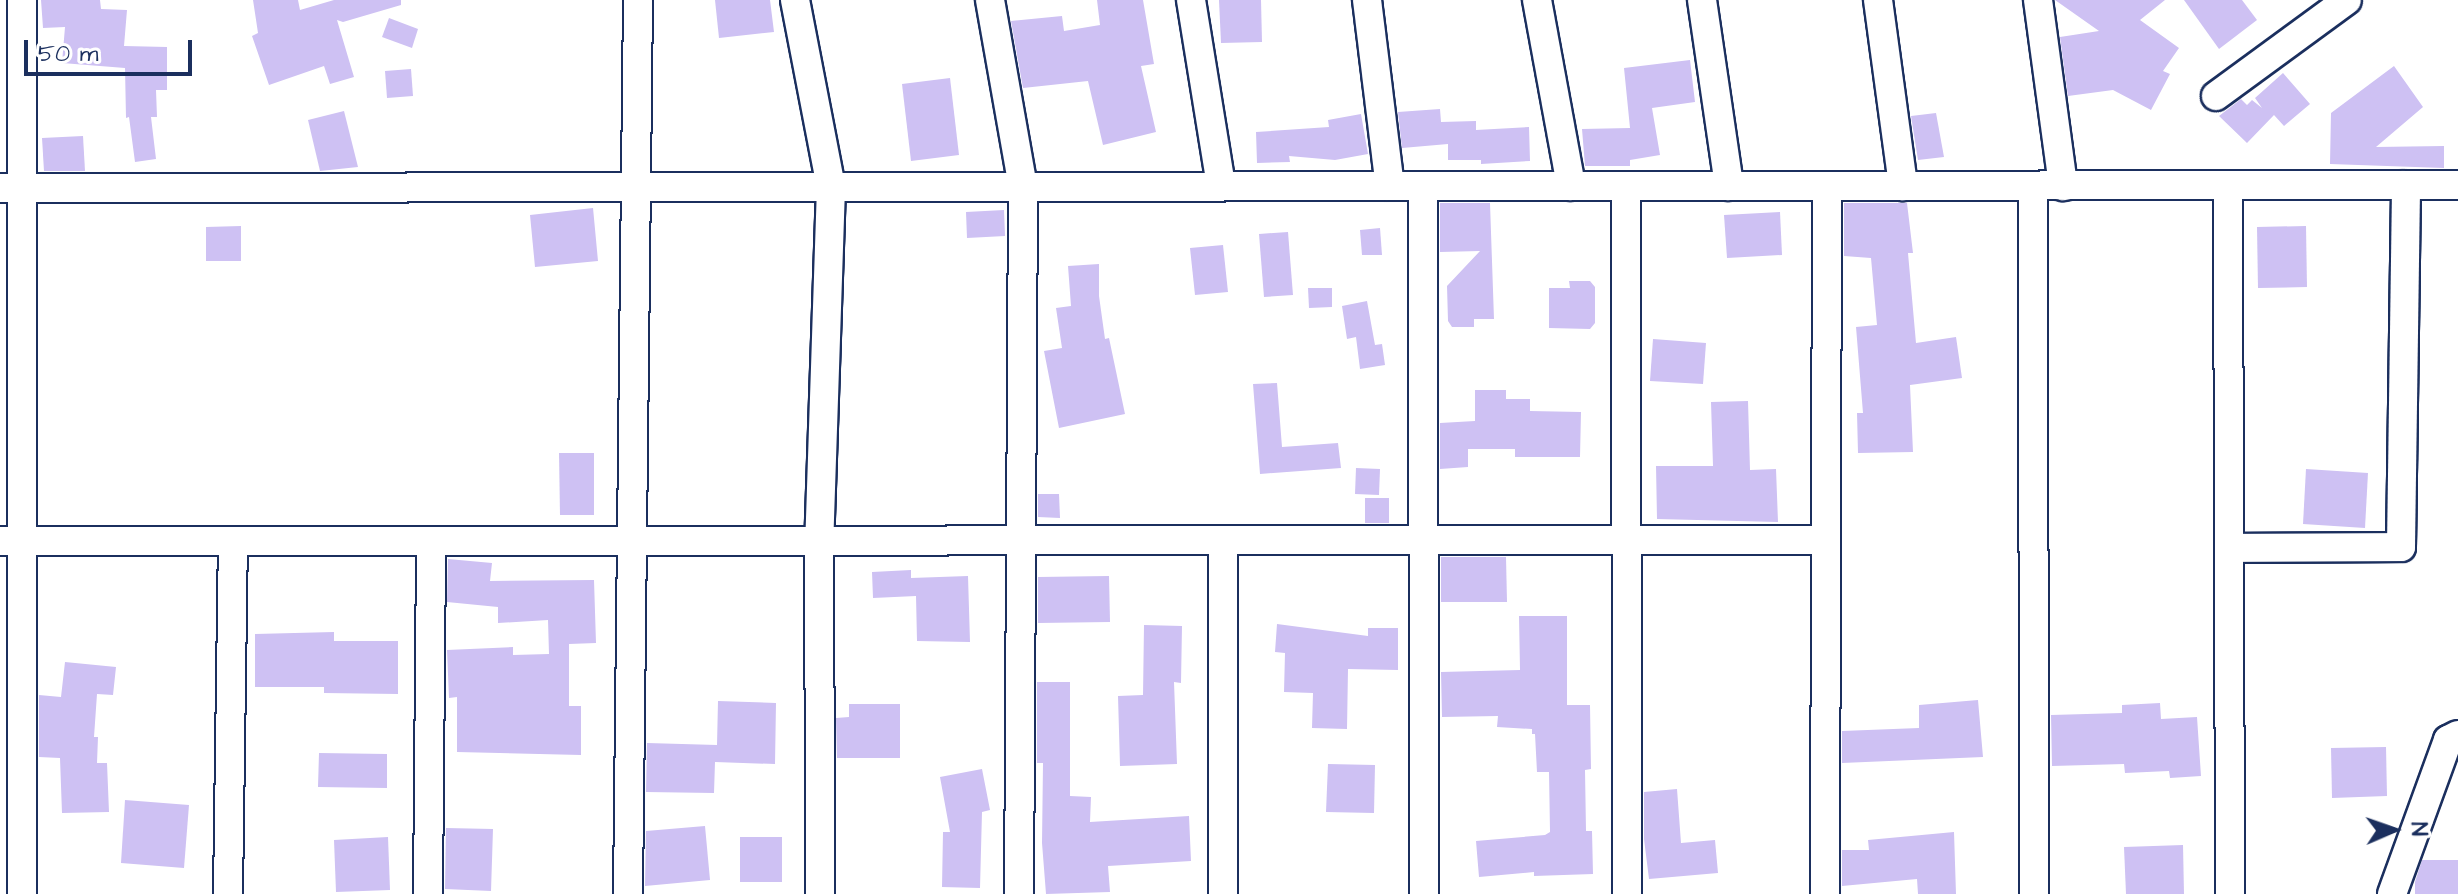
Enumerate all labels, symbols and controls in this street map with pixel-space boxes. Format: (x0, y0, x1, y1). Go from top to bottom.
scale bar (28, 24, 196, 74)
text: 50 m (38, 37, 98, 71)
north arrow (2354, 790, 2434, 870)
text: N (2403, 822, 2434, 837)

